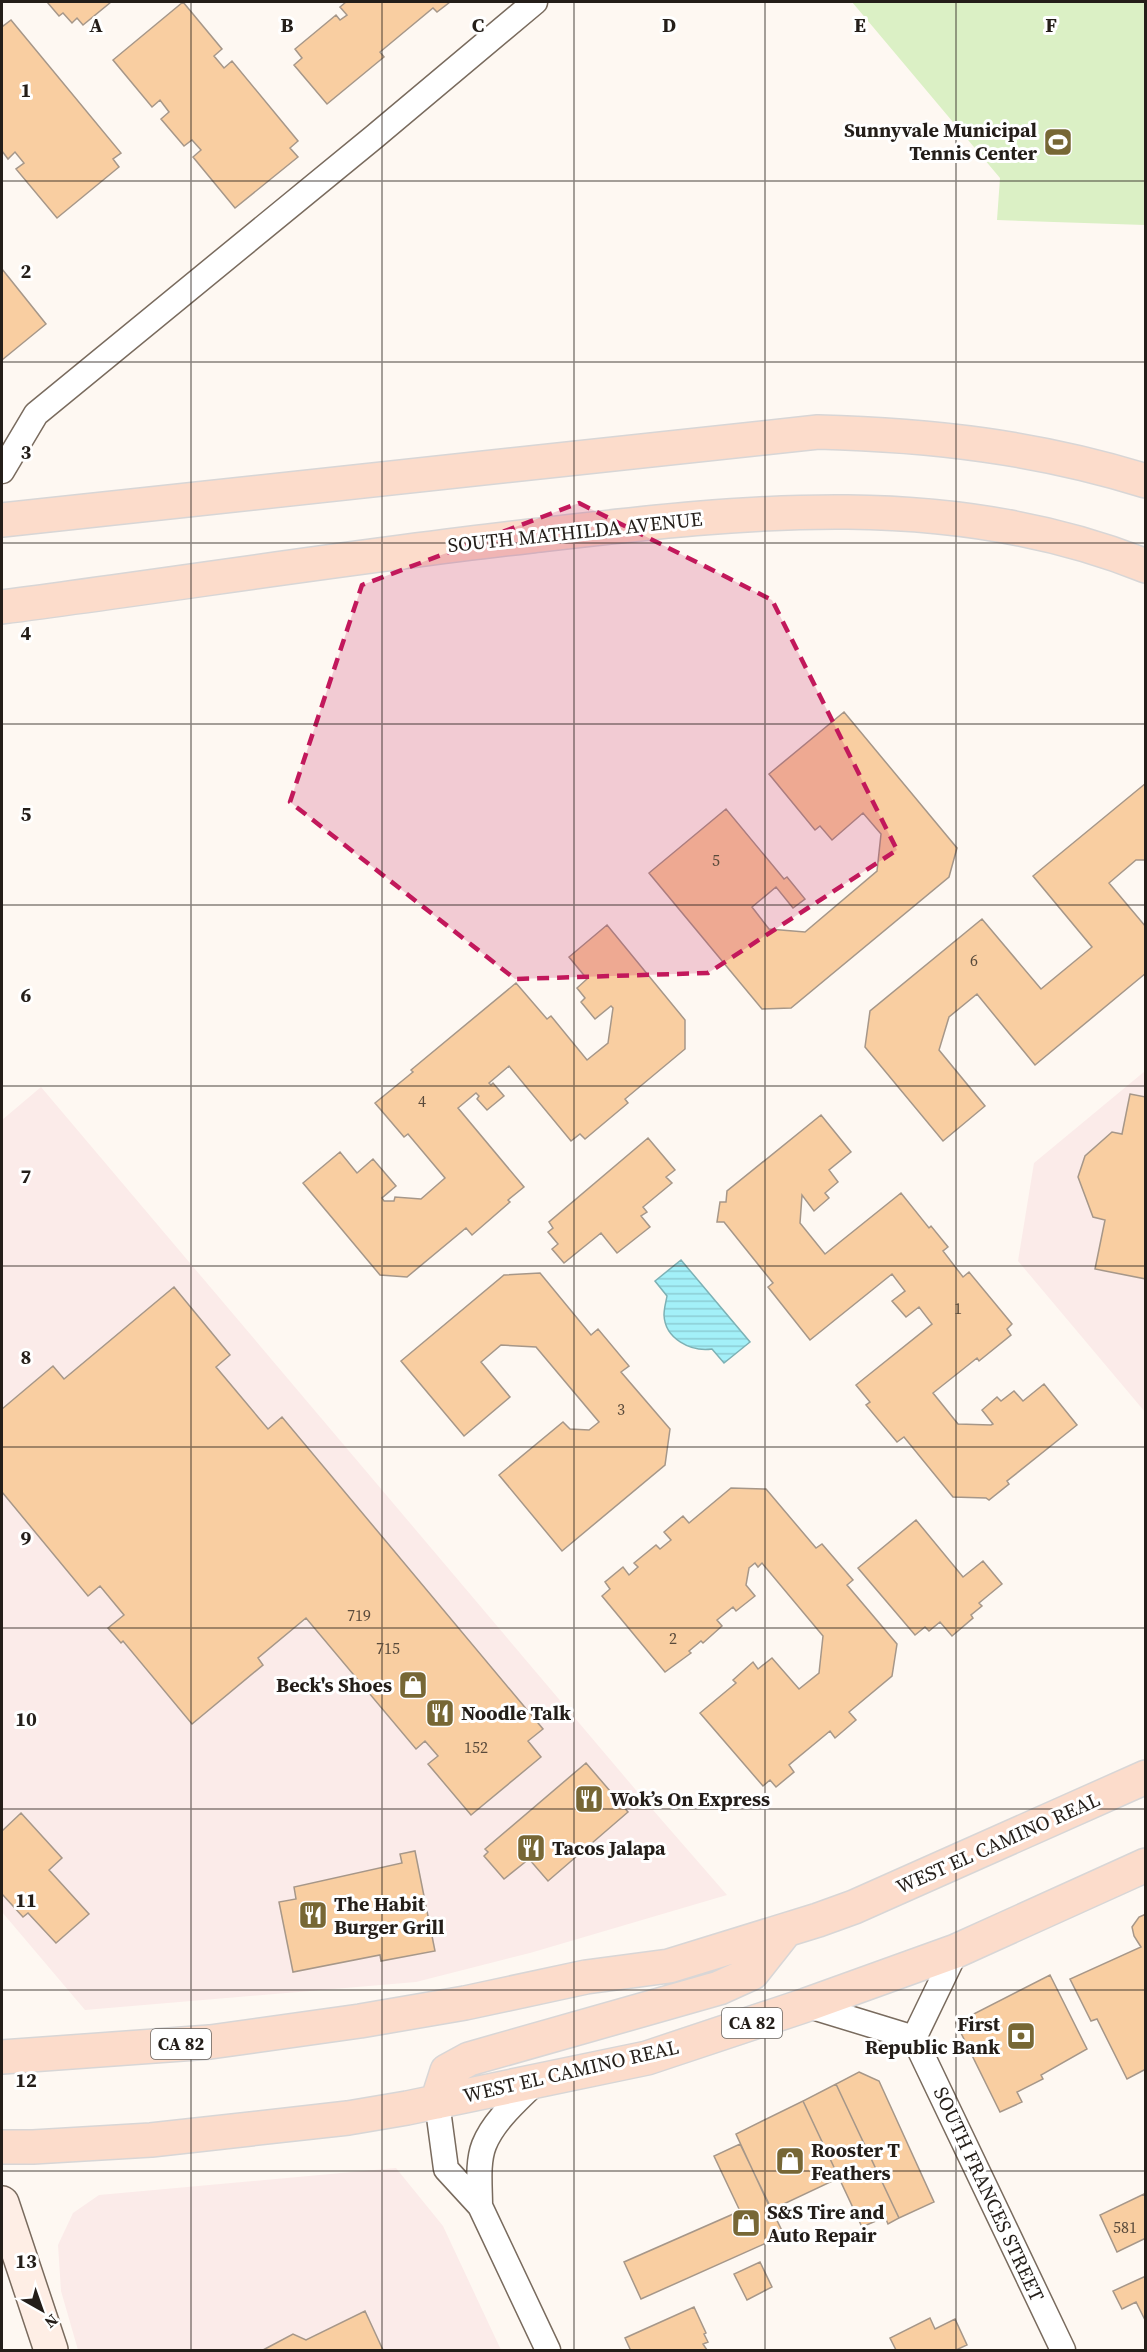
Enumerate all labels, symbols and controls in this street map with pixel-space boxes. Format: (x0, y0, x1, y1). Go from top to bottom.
text: A (89, 11, 103, 39)
text: B (280, 11, 294, 39)
text: C (472, 11, 484, 39)
text: D (662, 11, 676, 39)
text: E (854, 11, 866, 39)
text: F (1045, 11, 1057, 39)
text: 1 (21, 76, 31, 104)
place label: Sunnyvale Municipal Tennis Center (844, 116, 1038, 167)
sports icon: Sunnyvale Municipal Tennis Center (1042, 126, 1074, 158)
text: 2 (21, 257, 32, 285)
text: 3 (21, 438, 32, 466)
street label: SOUTH MATHILDA AVENUE (446, 505, 704, 559)
text: 4 (21, 619, 32, 647)
text: 5 (21, 800, 32, 828)
house number: 5 (712, 849, 720, 871)
house number: 6 (970, 949, 978, 971)
text: 6 (21, 981, 32, 1009)
house number: 4 (418, 1090, 426, 1112)
text: 7 (21, 1162, 32, 1190)
house number: 1 (954, 1297, 962, 1319)
text: 8 (21, 1343, 31, 1371)
house number: 3 (617, 1398, 625, 1420)
text: 9 (21, 1524, 32, 1552)
house number: 719 (347, 1604, 371, 1626)
house number: 2 (669, 1627, 677, 1649)
house number: 715 (376, 1637, 400, 1659)
shop icon: Beck's Shoes (397, 1669, 429, 1701)
place label: Beck's Shoes (276, 1671, 392, 1699)
restaurant icon: Noodle Talk (424, 1697, 456, 1729)
place label: Noodle Talk (461, 1699, 571, 1727)
text: 10 (15, 1705, 37, 1733)
house number: 152 (464, 1736, 488, 1758)
restaurant icon: Wok’s On Express (573, 1783, 605, 1815)
place label: Wok’s On Express (610, 1785, 770, 1813)
street label: WEST EL CAMINO REAL (892, 1785, 1105, 1901)
restaurant icon: Tacos Jalapa (515, 1832, 547, 1864)
place label: Tacos Jalapa (552, 1834, 666, 1862)
text: 11 (15, 1886, 37, 1914)
place label: The Habit Burger Grill (334, 1890, 444, 1941)
restaurant icon: The Habit Burger Grill (297, 1899, 329, 1931)
road number: CA 82 (722, 2008, 782, 2038)
place label: First Republic Bank (865, 2010, 1001, 2061)
bank icon: First Republic Bank (1005, 2020, 1037, 2052)
road number: CA 82 (151, 2029, 211, 2059)
street label: WEST EL CAMINO REAL (460, 2033, 682, 2109)
text: 12 (15, 2066, 37, 2094)
street label: SOUTH FRANCES STREET (927, 2082, 1051, 2306)
place label: Rooster T Feathers (811, 2136, 900, 2187)
shop icon: Rooster T Feathers (774, 2145, 806, 2177)
place label: S&S Tire and Auto Repair (767, 2198, 885, 2249)
shop icon: S&S Tire and Auto Repair (730, 2207, 762, 2239)
house number: 581 (1113, 2216, 1137, 2238)
text: 13 (15, 2247, 37, 2275)
north arrow (12, 2280, 72, 2340)
text: N (40, 2309, 63, 2334)

